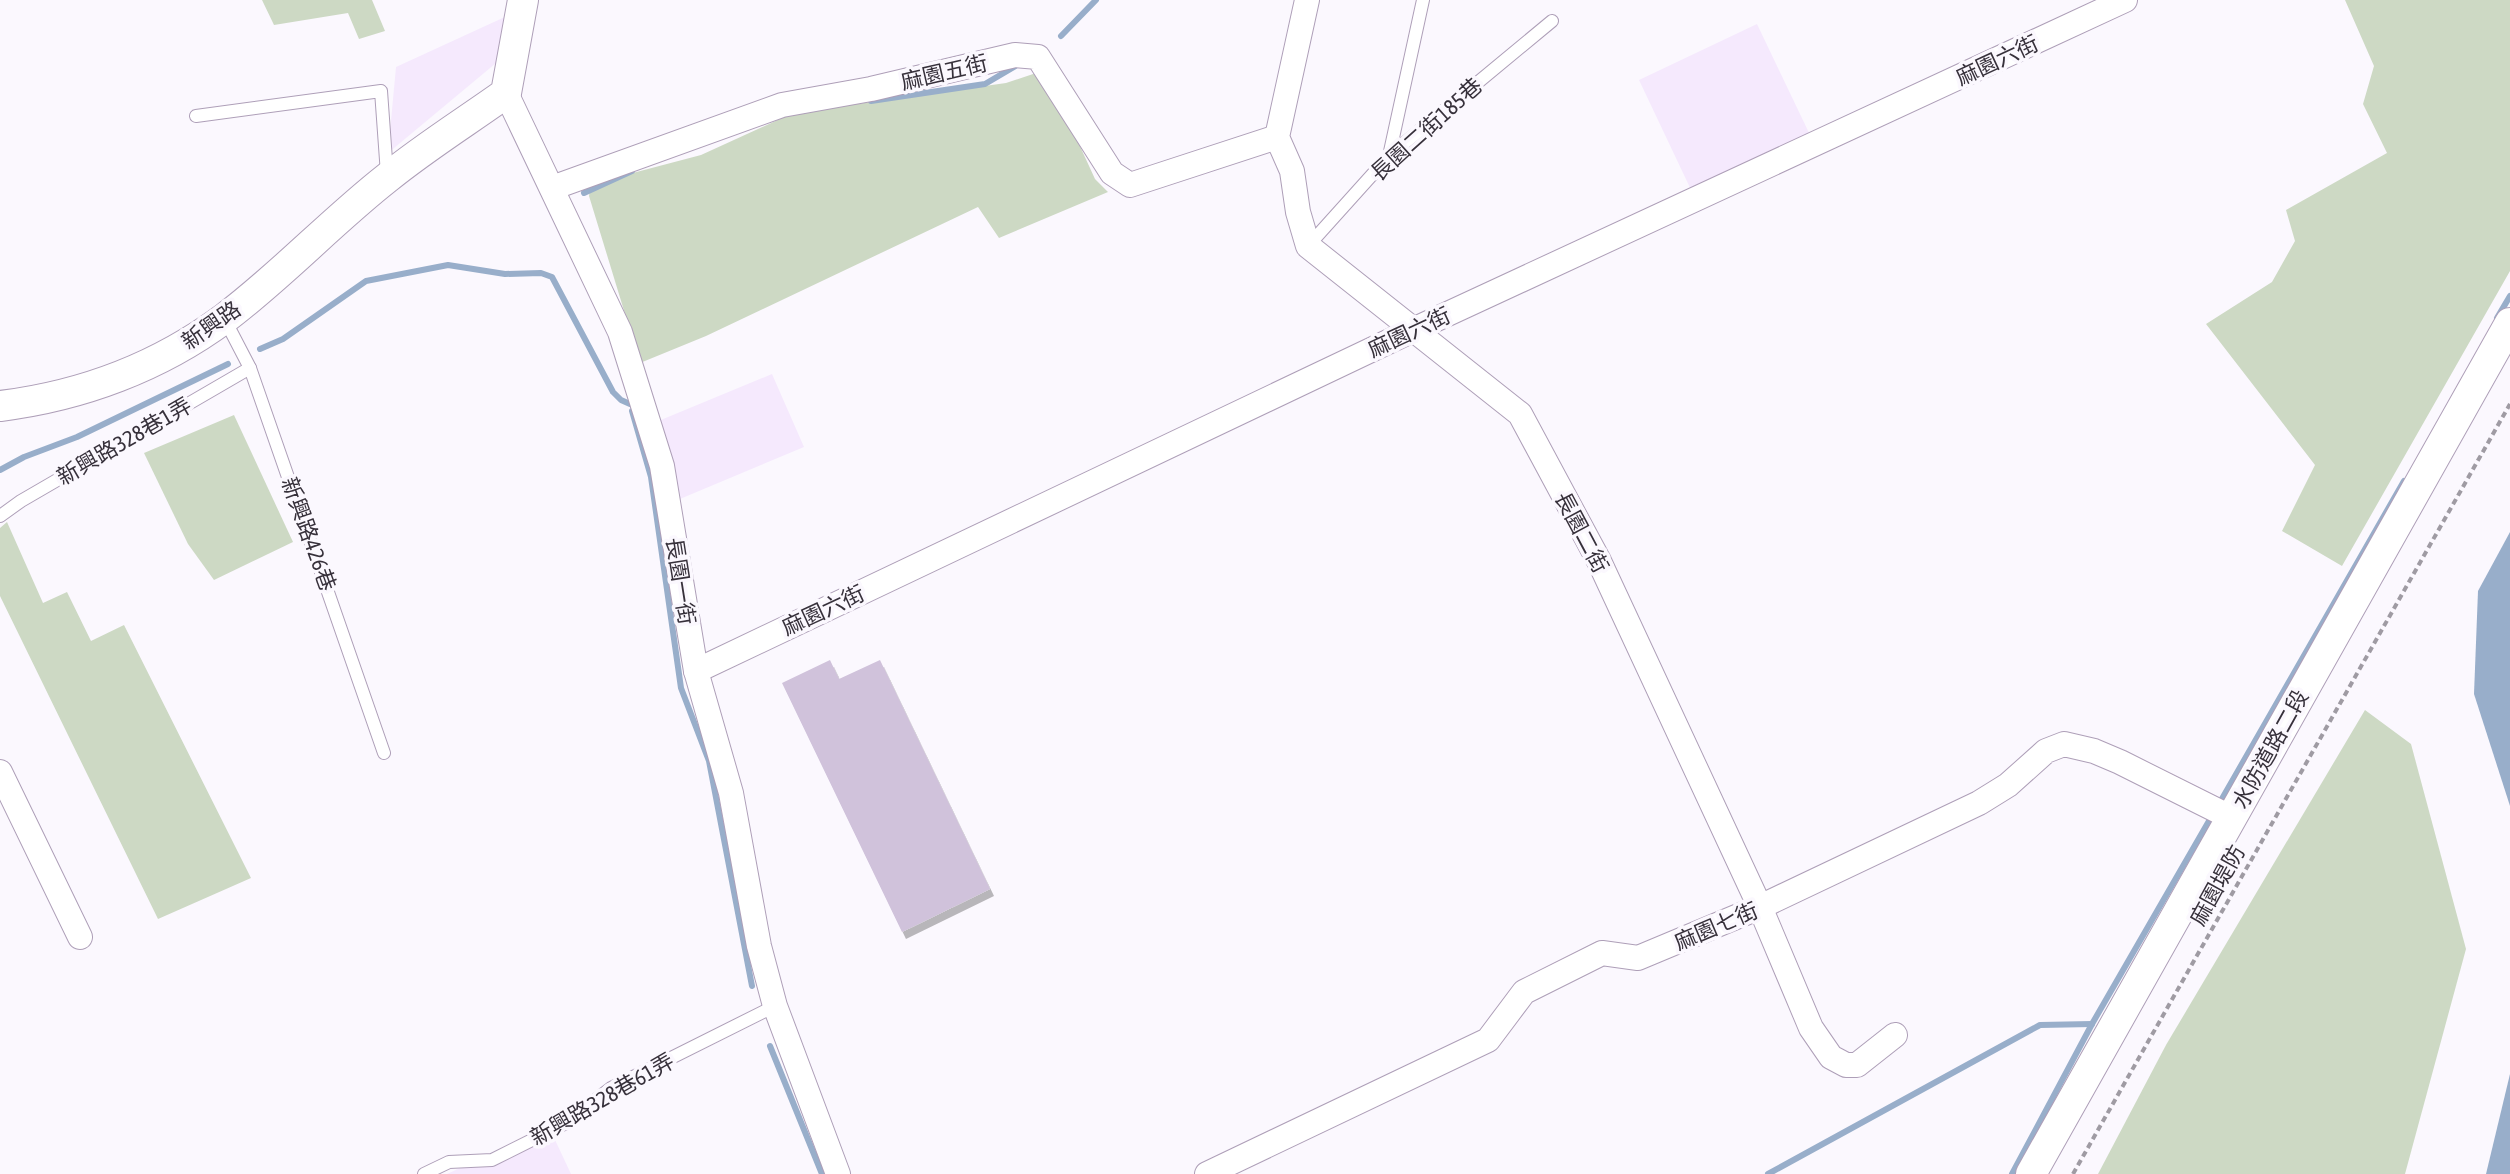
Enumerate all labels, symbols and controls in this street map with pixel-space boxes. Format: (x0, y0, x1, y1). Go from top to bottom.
street label: 麻園六街 (1952, 30, 2042, 90)
street label: 麻園五街 (898, 49, 990, 95)
street label: 長園二街185巷 (1365, 72, 1487, 186)
street label: 新興路 (177, 295, 245, 355)
street label: 麻園六街 (1364, 302, 1454, 362)
street label: 新興路328巷1弄 (52, 392, 196, 490)
street label: 新興路426巷 (276, 474, 342, 594)
street label: 長園二街 (1550, 487, 1614, 577)
street label: 長園一街 (661, 536, 701, 626)
street label: 麻園六街 (778, 580, 868, 640)
street label: 水防道路二段 (2227, 685, 2313, 813)
street label: 麻園堤防 (2184, 840, 2250, 930)
street label: 麻園七街 (1670, 897, 1762, 955)
street label: 新興路328巷61弄 (525, 1047, 679, 1151)

